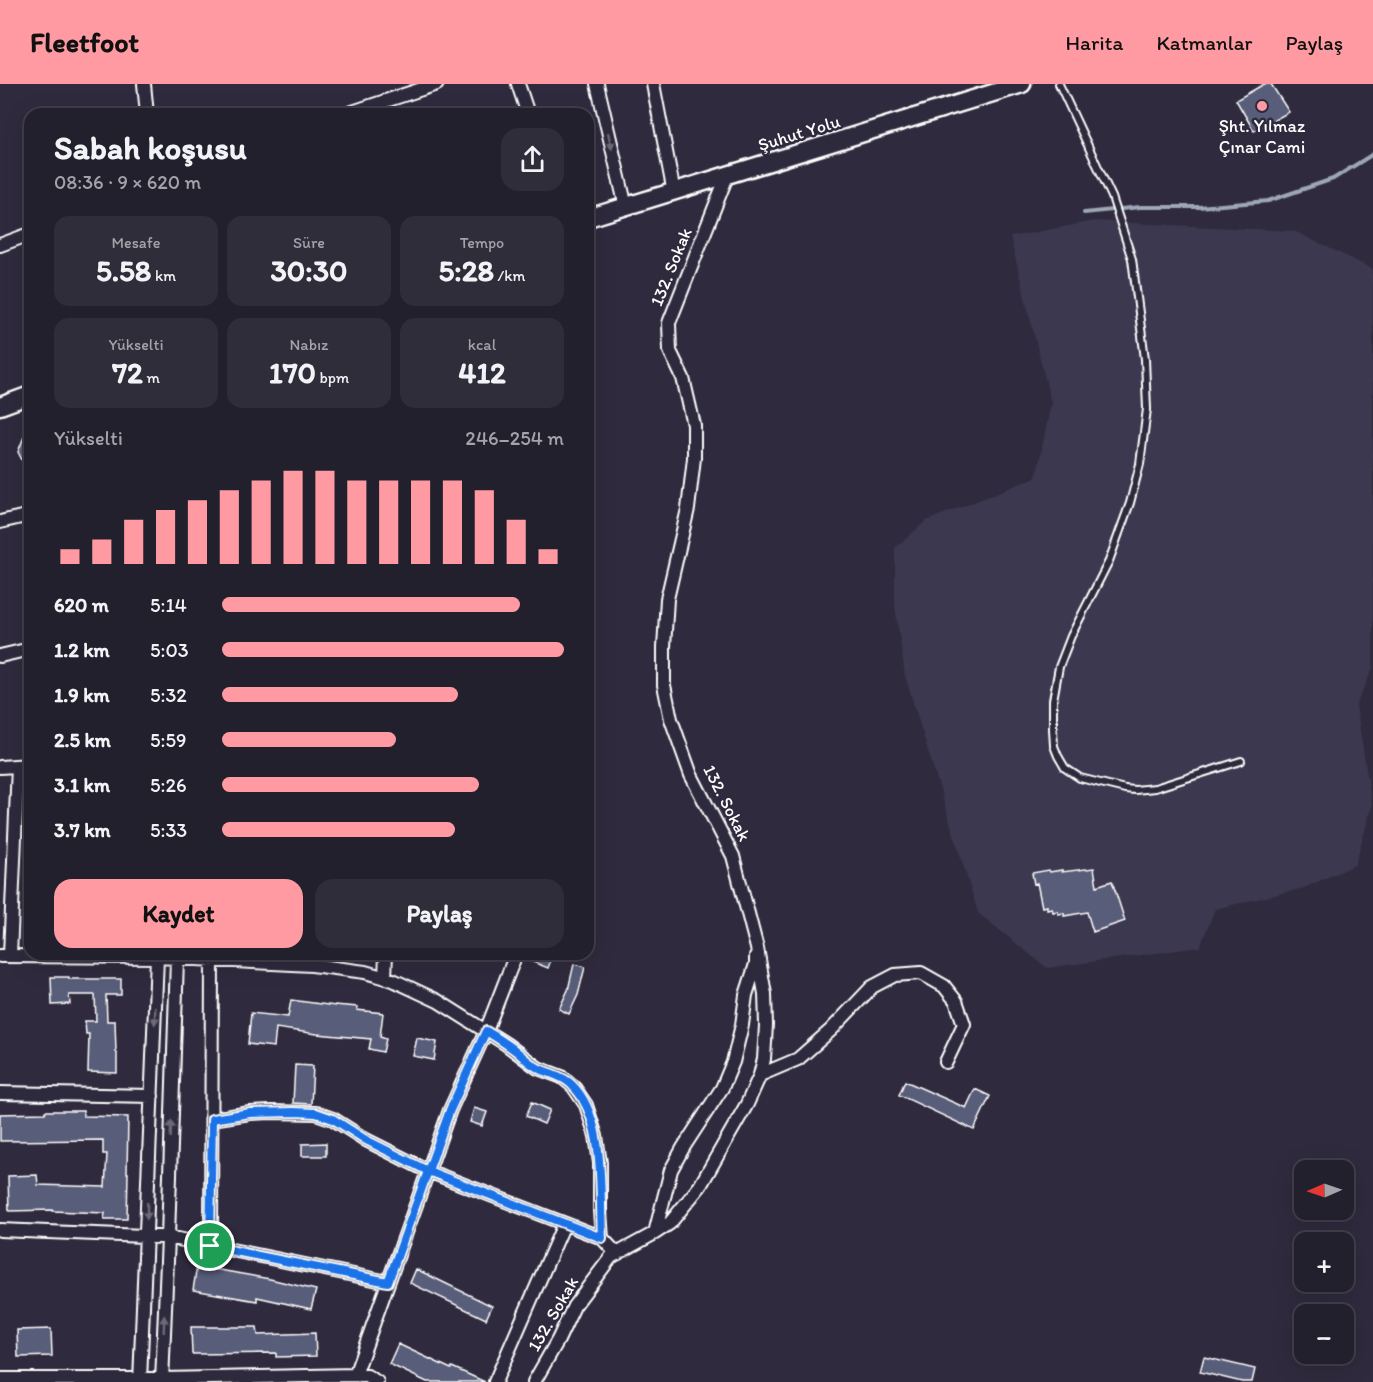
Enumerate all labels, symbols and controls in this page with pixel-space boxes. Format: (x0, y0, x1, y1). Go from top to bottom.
text: Fleetfoot (30, 25, 139, 59)
text: Harita (1065, 30, 1123, 55)
text: Katmanlar (1156, 30, 1252, 55)
text: Paylaş (1285, 30, 1343, 55)
marker: Şht. Yılmaz Çınar Cami (1255, 99, 1269, 113)
street label: Şuhut Yolu (755, 110, 843, 156)
place label: Şht. Yılmaz Çınar Cami (1219, 115, 1306, 158)
text: Sabah koşusu (54, 128, 247, 167)
button: share (501, 128, 564, 191)
one-way arrow (606, 132, 616, 150)
text: 08:36 · 9 × 620 m (54, 170, 201, 194)
street label: 132. Sokak (645, 224, 697, 310)
text: Mesafe (112, 233, 160, 252)
text: Süre (293, 233, 325, 252)
text: Tempo (460, 233, 504, 252)
text: 5.58 (96, 252, 151, 289)
text: 30:30 (270, 252, 348, 289)
text: 5:28 (439, 252, 494, 289)
text: km (151, 266, 176, 285)
text: /km (494, 266, 525, 285)
text: Yükselti (108, 335, 164, 354)
text: Nabız (290, 335, 328, 354)
text: kcal (468, 335, 496, 354)
text: 72 (112, 354, 143, 391)
text: 170 (269, 354, 316, 391)
text: 412 (458, 354, 506, 391)
text: m (143, 368, 160, 387)
text: bpm (316, 368, 349, 387)
text: Yükselti (54, 426, 123, 450)
text: 246–254 m (465, 426, 564, 450)
text: 620 m (54, 593, 109, 617)
text: 5:14 (150, 593, 187, 617)
text: 1.2 km (54, 638, 110, 662)
text: 5:03 (150, 638, 189, 662)
text: 1.9 km (54, 683, 110, 707)
text: 5:32 (150, 683, 187, 707)
text: 2.5 km (54, 728, 111, 752)
text: 5:59 (150, 728, 186, 752)
street label: 132. Sokak (698, 761, 756, 845)
text: 3.1 km (54, 773, 110, 797)
text: 5:26 (150, 773, 187, 797)
text: 3.7 km (54, 818, 111, 842)
text: 5:33 (150, 818, 187, 842)
button: Kaydet (54, 879, 303, 948)
button: Paylaş (315, 879, 564, 948)
one-way arrow (151, 1006, 160, 1025)
one-way arrow (167, 1119, 176, 1138)
north arrow (1294, 1160, 1354, 1220)
map controls (1294, 1160, 1354, 1364)
one-way arrow (143, 1201, 152, 1220)
pin (184, 1220, 235, 1271)
icon: arrive (193, 1229, 226, 1262)
button: + (1294, 1232, 1354, 1292)
street label: 132. Sokak (523, 1273, 583, 1355)
button: − (1294, 1304, 1354, 1364)
one-way arrow (160, 1314, 169, 1333)

